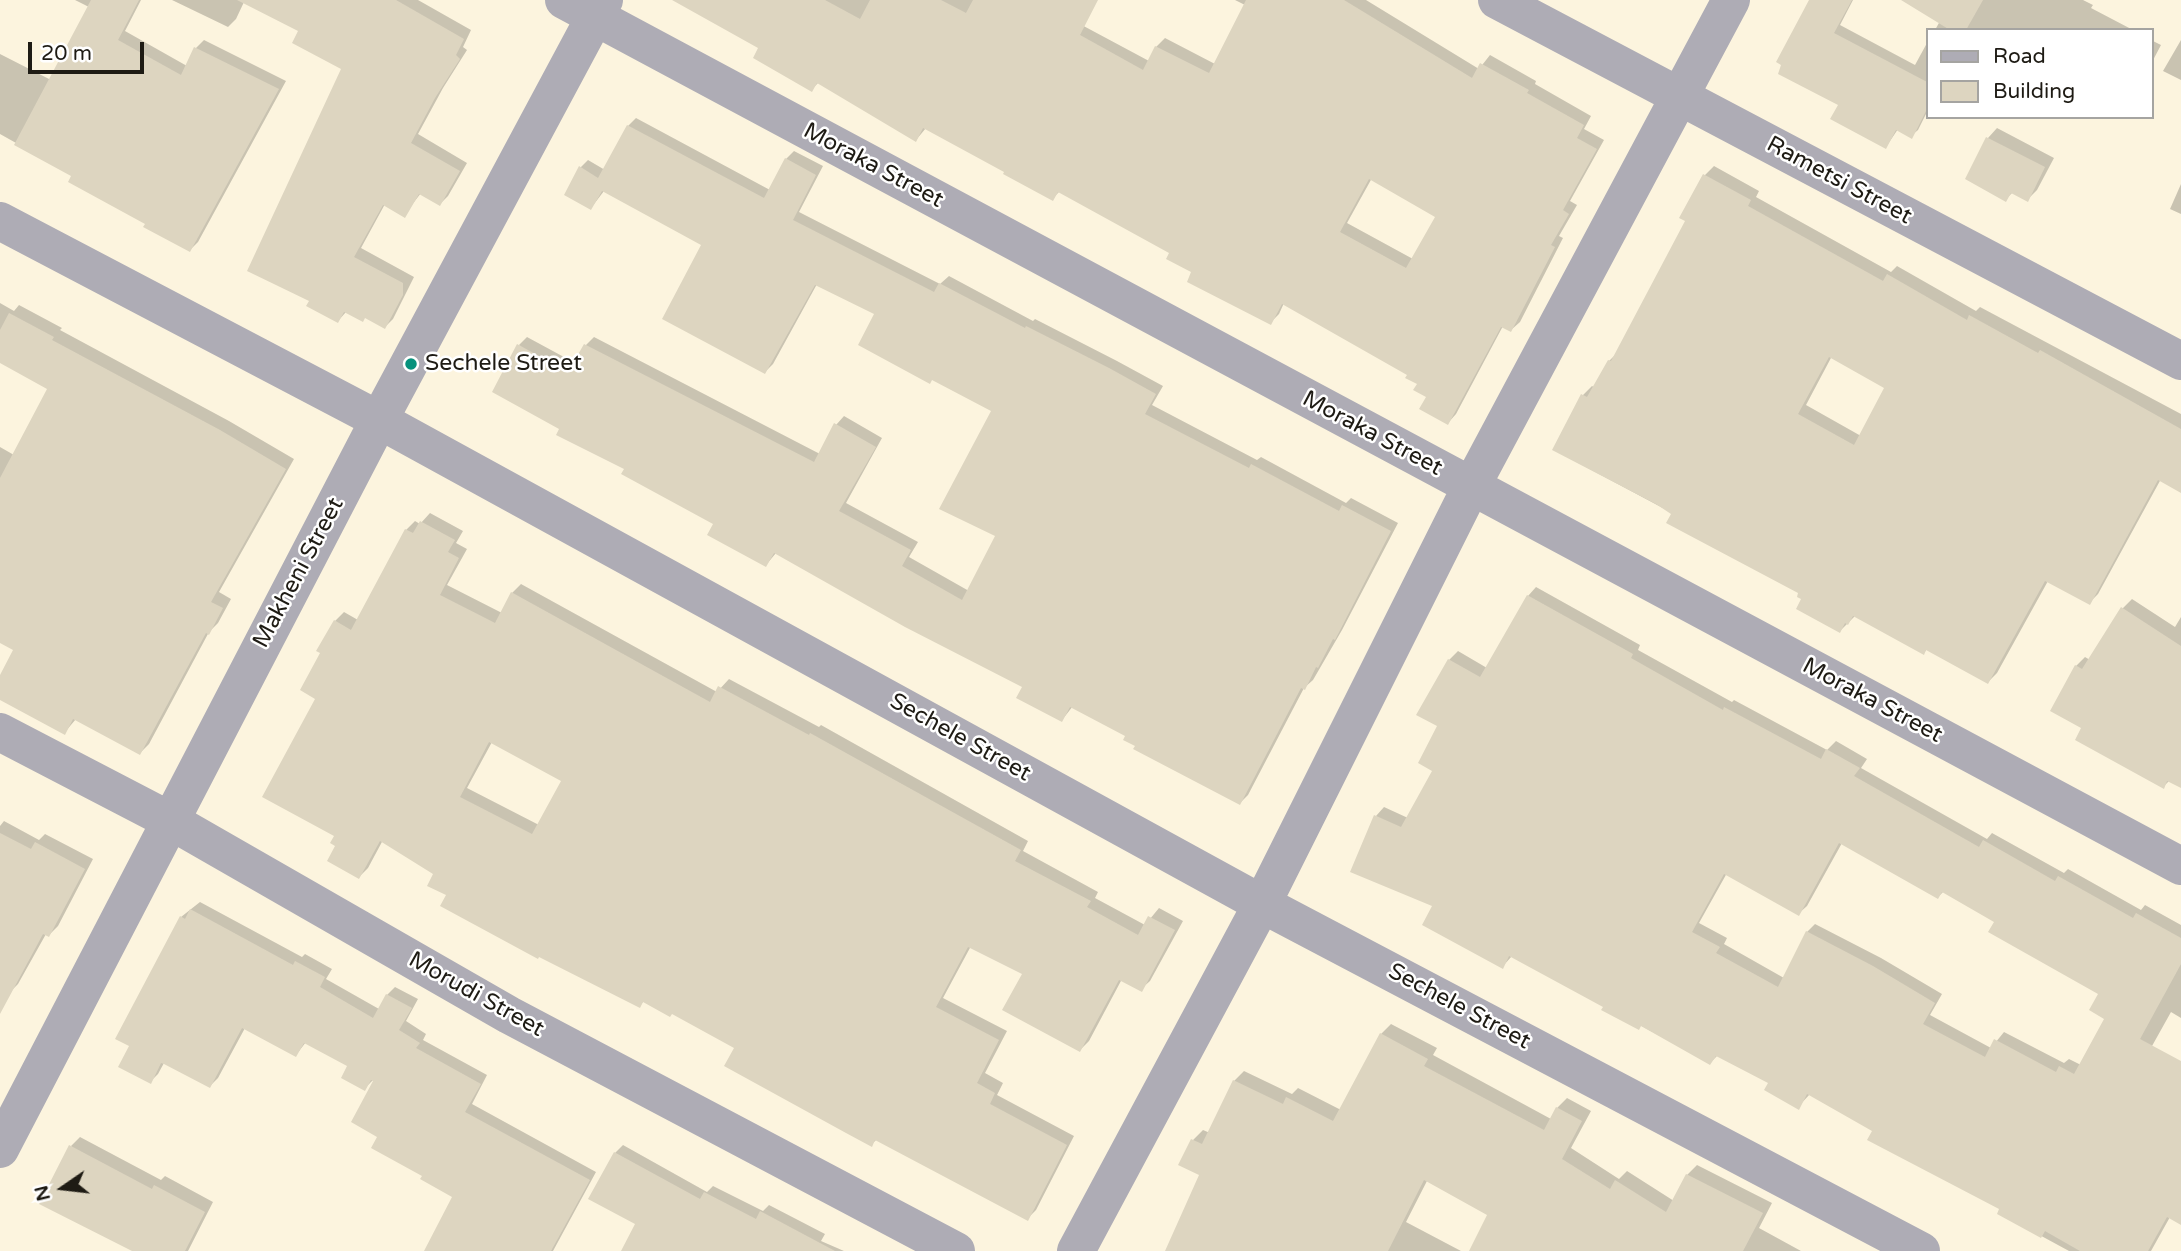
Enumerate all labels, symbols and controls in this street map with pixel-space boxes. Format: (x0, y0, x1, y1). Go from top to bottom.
scale bar (32, 28, 147, 72)
legend (1926, 28, 2153, 119)
text: 20 m (41, 41, 92, 66)
text: Road (1993, 44, 2046, 69)
text: Building (1993, 79, 2075, 104)
street label: Moraka Street (798, 118, 948, 214)
street label: Rametsi Street (1762, 131, 1916, 231)
place label: Sechele Street (425, 350, 582, 378)
marker: Sechele Street (403, 356, 419, 372)
street label: Moraka Street (1297, 386, 1447, 482)
street label: Makheni Street (248, 493, 350, 653)
street label: Moraka Street (1797, 653, 1947, 749)
street label: Sechele Street (885, 688, 1035, 788)
street label: Morudi Street (403, 946, 549, 1044)
street label: Sechele Street (1383, 958, 1535, 1056)
north arrow (28, 1153, 98, 1223)
text: N (30, 1183, 55, 1203)

